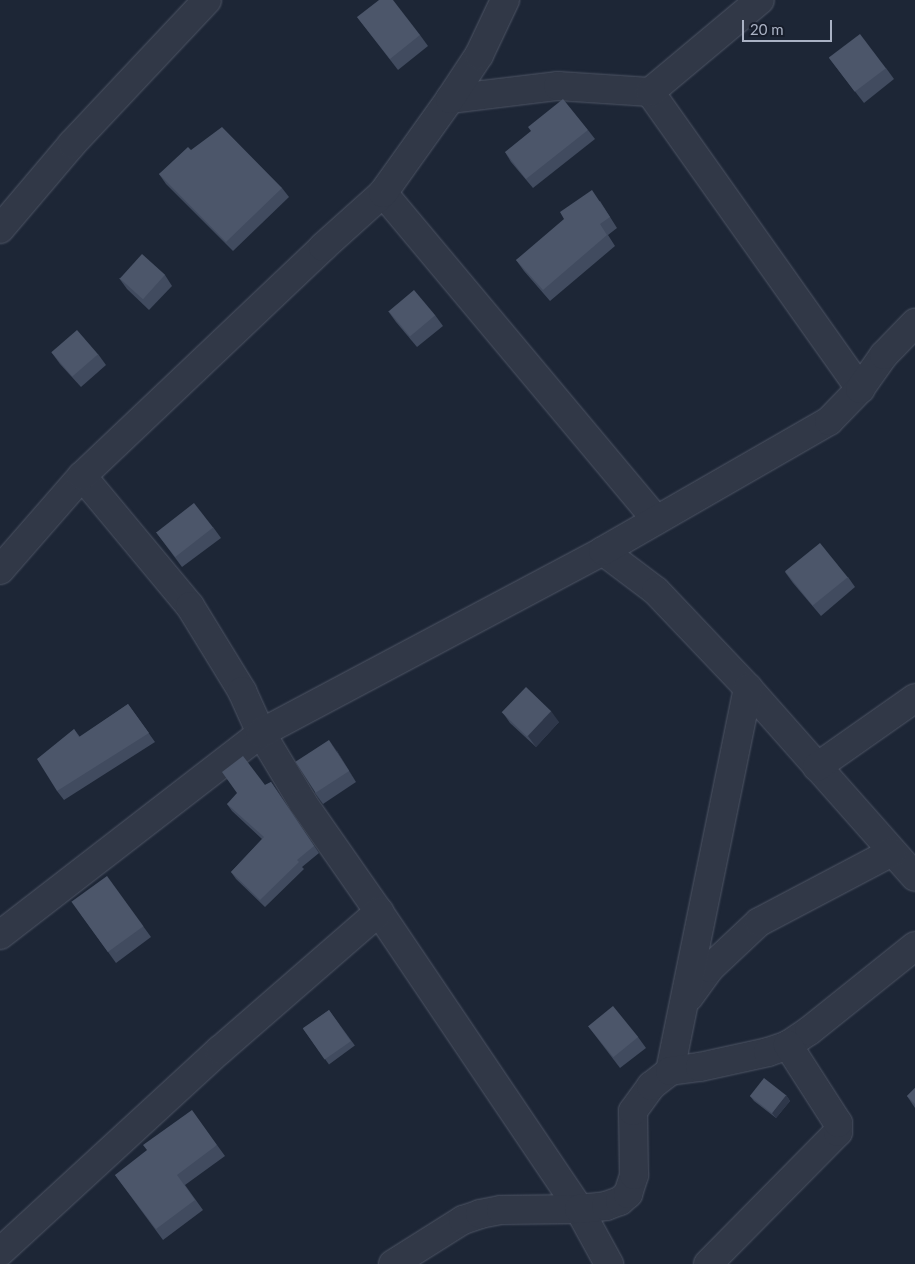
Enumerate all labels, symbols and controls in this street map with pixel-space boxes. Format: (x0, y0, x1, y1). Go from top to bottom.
scale bar (745, 10, 835, 42)
text: 20 m (750, 20, 784, 38)

